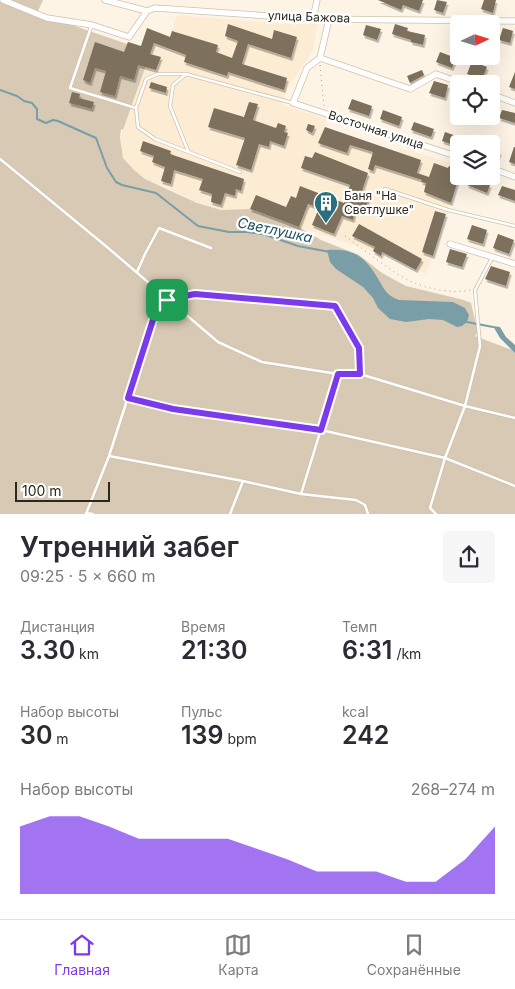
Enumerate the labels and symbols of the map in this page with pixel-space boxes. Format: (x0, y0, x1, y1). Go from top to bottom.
street label: улица Бажова (268, 8, 350, 25)
north arrow (450, 15, 500, 65)
street label: Восточная улица (327, 107, 426, 152)
place label: Баня "На Светлушке" (344, 188, 414, 217)
building icon: Баня "На Светлушке" (313, 190, 339, 224)
water label: Светлушка (236, 213, 315, 246)
pin (146, 279, 188, 321)
scale bar (15, 479, 110, 502)

